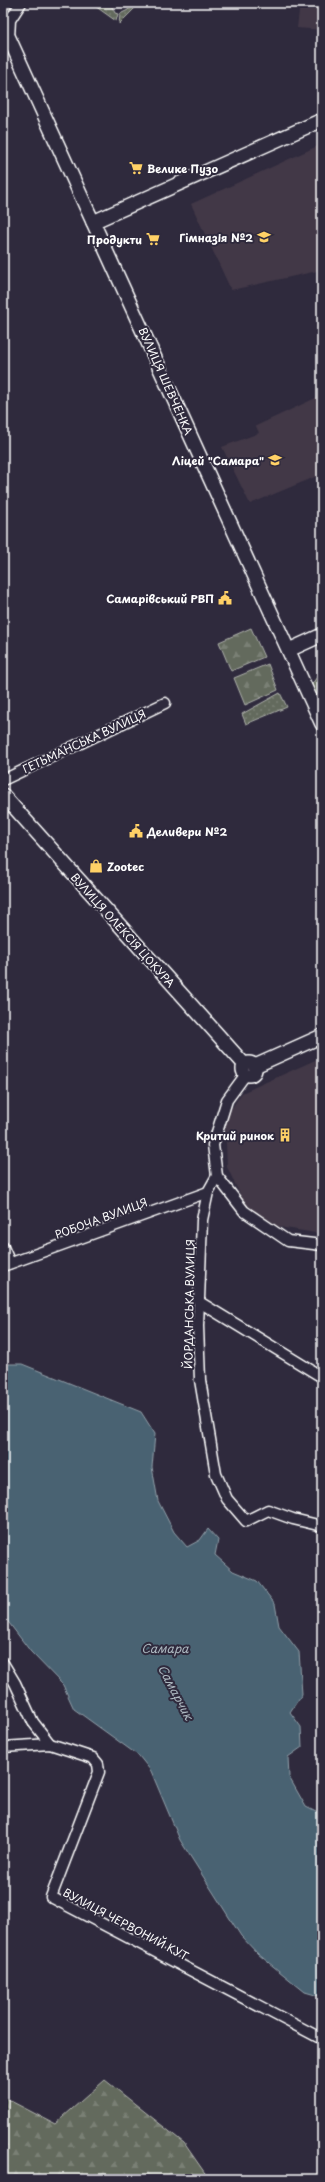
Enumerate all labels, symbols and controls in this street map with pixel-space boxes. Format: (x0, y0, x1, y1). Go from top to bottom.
supermarket icon: Велике Пузо (128, 160, 144, 176)
place label: Велике Пузо (147, 160, 218, 177)
place label: Гімназія №2 (179, 229, 253, 246)
school or university icon: Гімназія №2 (256, 229, 272, 245)
place label: Продукти (87, 231, 142, 248)
supermarket icon: Продукти (145, 231, 161, 247)
street label: ВУЛИЦЯ ШЕВЧЕНКА (135, 325, 198, 438)
place label: Ліцей "Самара" (172, 452, 264, 469)
school or university icon: Ліцей "Самара" (267, 452, 283, 468)
place label: Самарівський РВП (106, 590, 214, 607)
public building icon: Самарівський РВП (217, 590, 233, 606)
street label: ГЕТЬМАНСЬКА ВУЛИЦЯ (19, 705, 149, 777)
public building icon: Деливери №2 (128, 823, 144, 839)
place label: Деливери №2 (146, 823, 227, 840)
shop icon: Zootec (88, 858, 104, 874)
place label: Zootec (107, 858, 144, 875)
street label: ВУЛИЦЯ ОЛЕКСІЯ ЦОКУРА (67, 869, 179, 991)
place label: Критий ринок (196, 1127, 275, 1144)
building icon: Критий ринок (277, 1127, 293, 1143)
street label: РОБОЧА ВУЛИЦЯ (52, 1193, 150, 1243)
street label: ЙОРДАНСЬКА ВУЛИЦЯ (179, 1239, 199, 1369)
water label: Самара (141, 1639, 189, 1657)
water label: Самарчик (154, 1661, 199, 1724)
street label: ВУЛИЦЯ ЧЕРВОНИЙ КУТ (60, 1884, 192, 1965)

